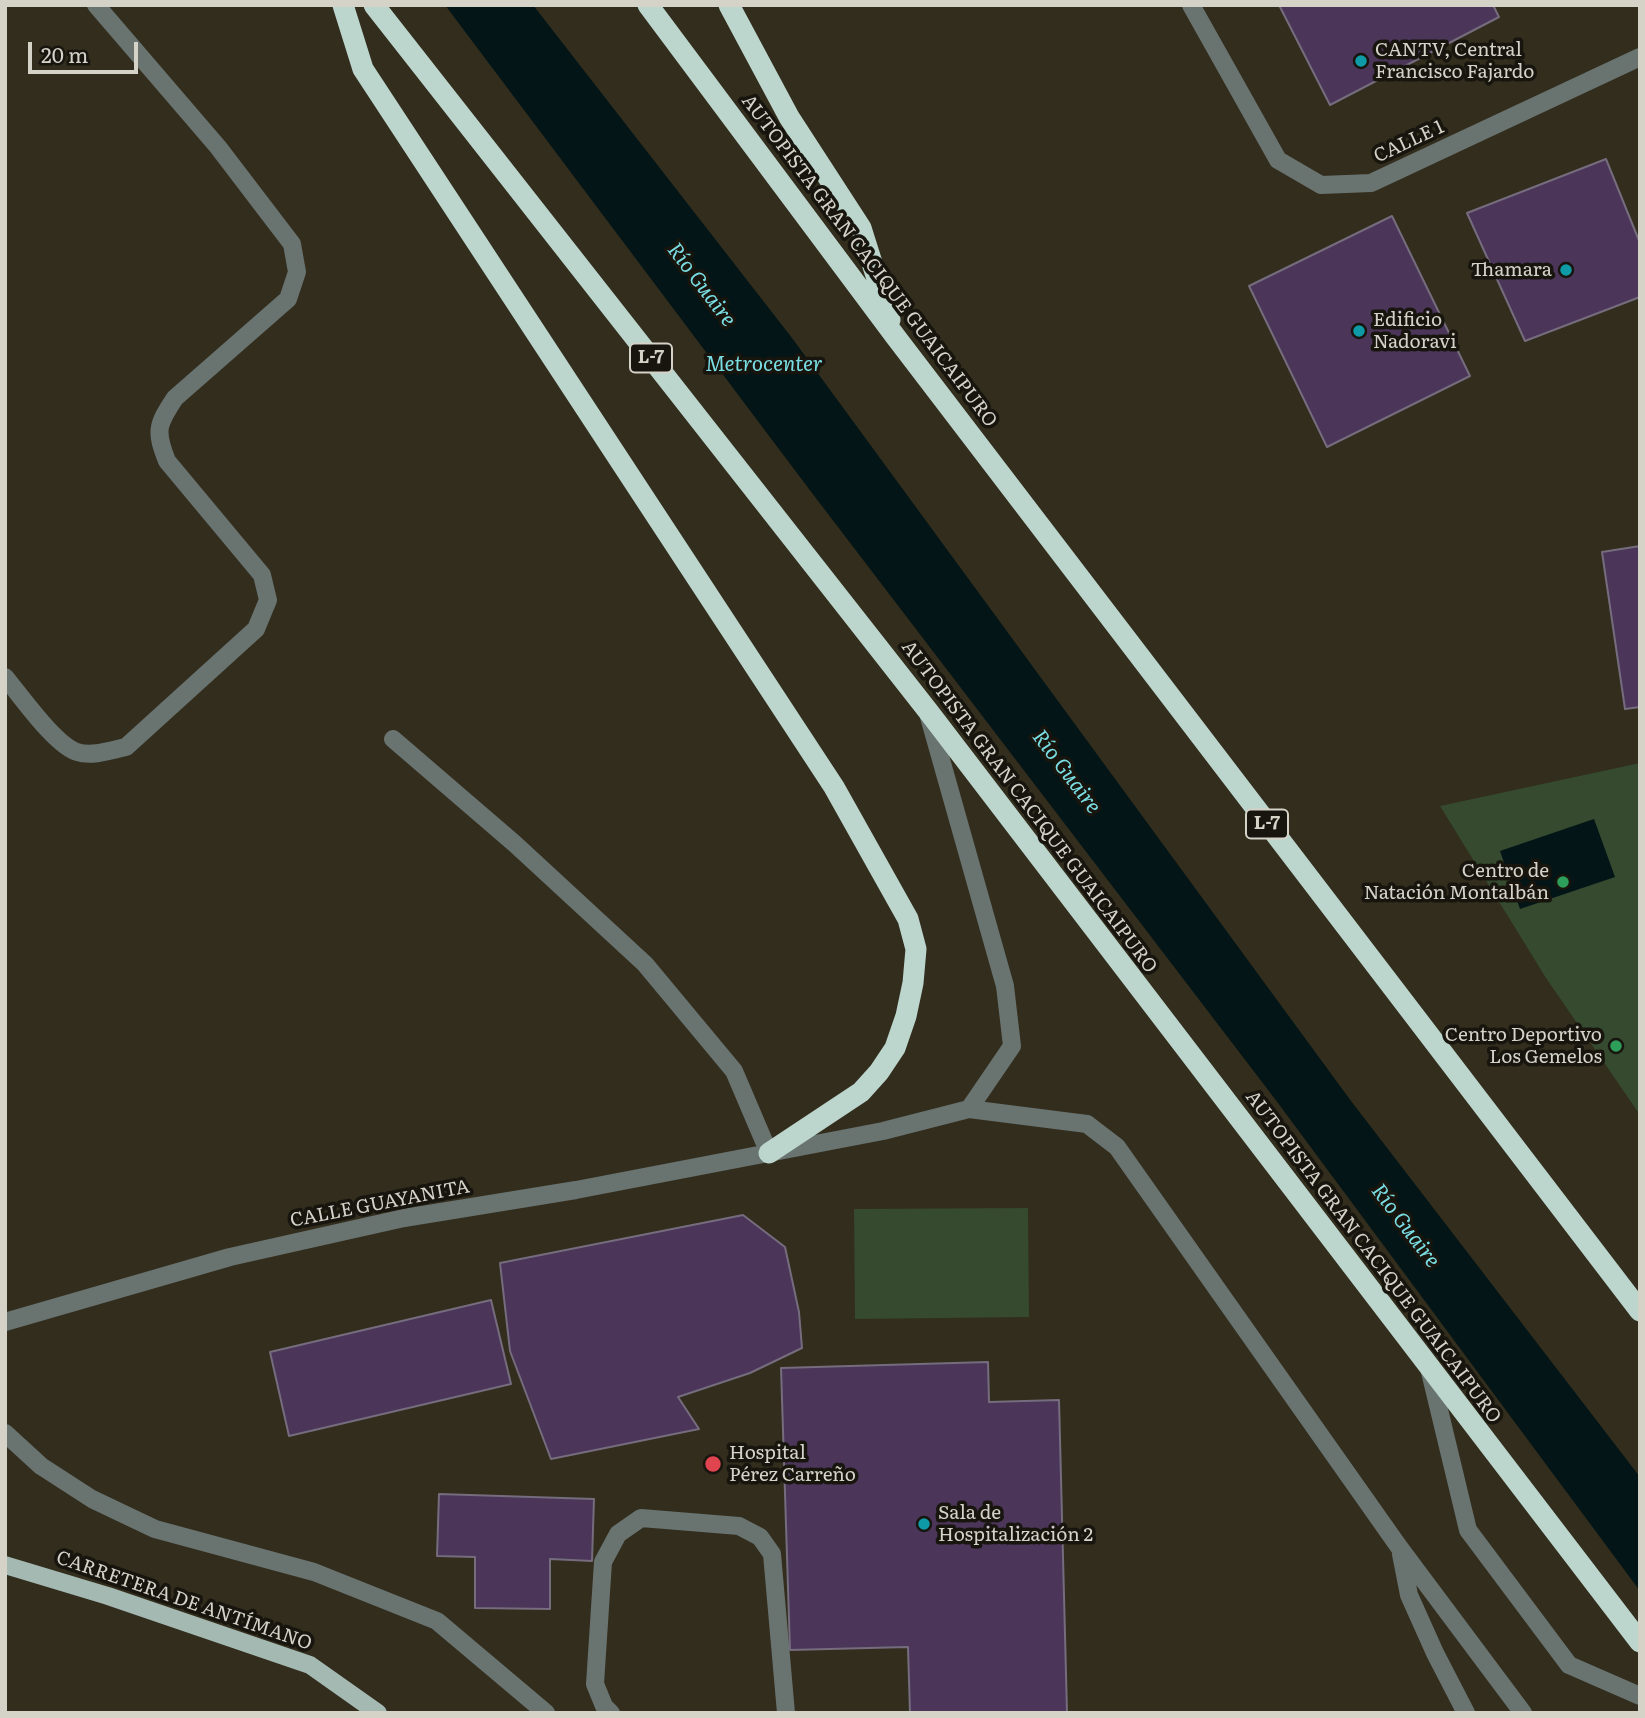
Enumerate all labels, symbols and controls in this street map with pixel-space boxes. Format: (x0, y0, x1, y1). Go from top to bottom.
scale bar (32, 28, 142, 72)
text: 20 m (41, 38, 88, 69)
place label: CANTV, Central Francisco Fajardo (1375, 39, 1534, 83)
marker: CANTV, Central Francisco Fajardo (1353, 53, 1369, 69)
street label: AUTOPISTA GRAN CACIQUE GUAICAIPURO (736, 90, 1002, 432)
street label: CALLE 1 (1370, 116, 1448, 168)
water label: Río Guaire (661, 238, 741, 332)
place label: Thamara (1471, 259, 1552, 281)
marker: Thamara (1558, 262, 1574, 278)
place label: Edificio Nadoravi (1373, 309, 1456, 353)
marker: Edificio Nadoravi (1351, 323, 1367, 339)
road number: L-7 (630, 344, 672, 372)
water label: Metrocenter (705, 352, 823, 378)
street label: AUTOPISTA GRAN CACIQUE GUAICAIPURO (896, 636, 1162, 978)
water label: Río Guaire (1026, 725, 1106, 819)
road number: L-7 (1246, 810, 1288, 838)
place label: Centro de Natación Montalbán (1364, 860, 1549, 904)
marker: Centro de Natación Montalbán (1555, 874, 1571, 890)
place label: Centro Deportivo Los Gemelos (1445, 1024, 1602, 1068)
marker: Centro Deportivo Los Gemelos (1608, 1038, 1624, 1054)
street label: AUTOPISTA GRAN CACIQUE GUAICAIPURO (1240, 1086, 1506, 1428)
street label: CALLE GUAYANITA (288, 1175, 472, 1233)
water label: Río Guaire (1365, 1179, 1445, 1273)
place label: Hospital Pérez Carreño (729, 1442, 856, 1486)
marker: Hospital Pérez Carreño (703, 1454, 723, 1474)
place label: Sala de Hospitalización 2 (938, 1502, 1093, 1546)
marker: Sala de Hospitalización 2 (916, 1516, 932, 1532)
street label: CARRETERA DE ANTÍMANO (53, 1546, 315, 1656)

